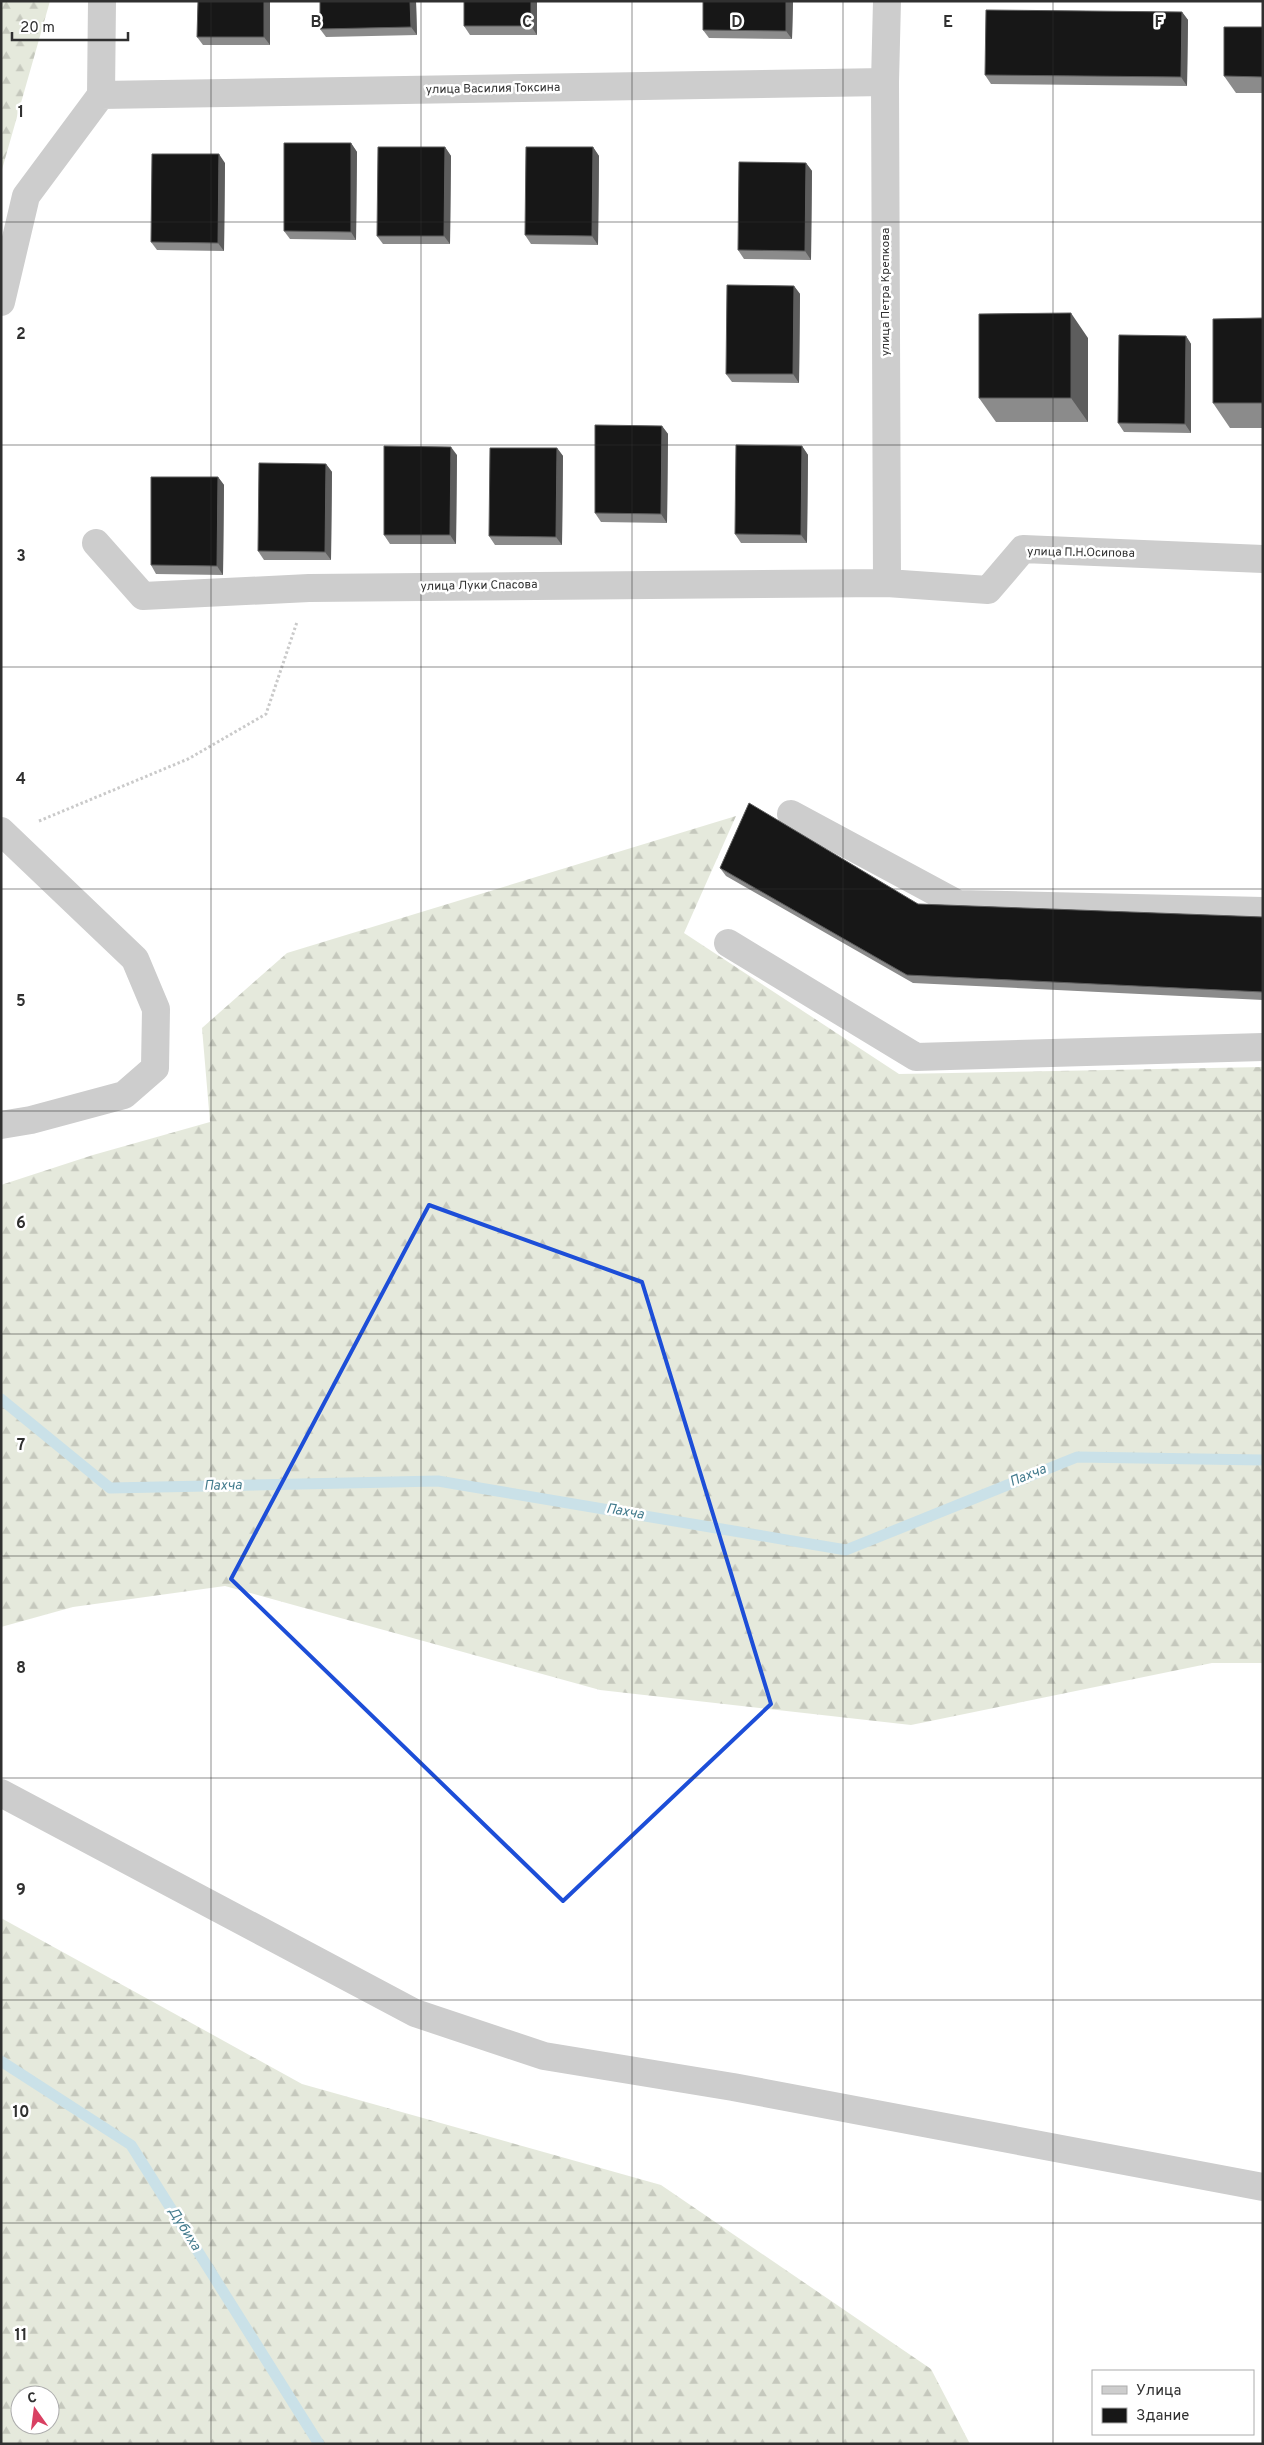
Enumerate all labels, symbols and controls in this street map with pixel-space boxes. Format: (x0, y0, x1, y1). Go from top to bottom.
scale bar (12, 10, 129, 42)
text: B (310, 13, 322, 33)
text: C (522, 13, 532, 33)
text: D (731, 13, 743, 33)
text: E (943, 13, 953, 33)
text: F (1154, 13, 1164, 33)
text: 20 m (20, 19, 55, 38)
street label: улица Василия Токсина (426, 80, 560, 98)
text: 1 (18, 103, 24, 123)
street label: улица Петра Крепкова (878, 228, 894, 356)
text: 2 (16, 325, 26, 345)
street label: улица П.Н.Осипова (1027, 544, 1135, 562)
text: 3 (16, 547, 26, 567)
street label: улица Луки Спасова (420, 577, 538, 595)
text: 4 (16, 770, 26, 790)
text: 5 (16, 992, 26, 1012)
text: 6 (16, 1214, 26, 1234)
text: 7 (17, 1436, 25, 1456)
water label: Пахча (1007, 1461, 1050, 1491)
water label: Пахча (204, 1477, 243, 1495)
water label: Пахча (605, 1500, 646, 1524)
text: 8 (16, 1659, 26, 1679)
text: 9 (16, 1881, 26, 1901)
text: 10 (13, 2103, 29, 2123)
water label: Дубиха (164, 2204, 204, 2255)
text: 11 (15, 2326, 27, 2346)
legend (1092, 2370, 1254, 2435)
text: Улица (1136, 2382, 1181, 2401)
north arrow (10, 2385, 60, 2435)
text: С (26, 2389, 39, 2408)
text: Здание (1136, 2407, 1189, 2426)

